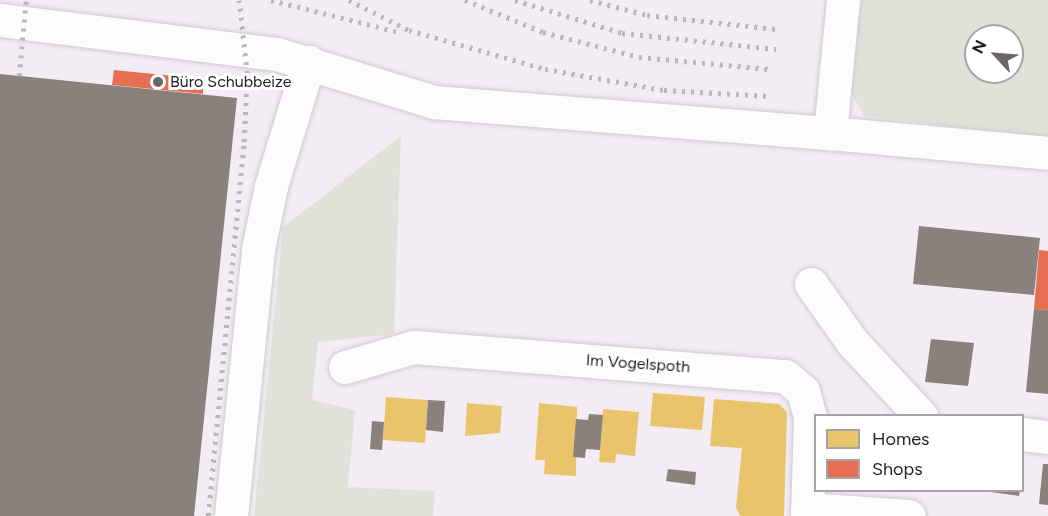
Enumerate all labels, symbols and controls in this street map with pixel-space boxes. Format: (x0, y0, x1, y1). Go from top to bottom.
north arrow (964, 24, 1024, 84)
text: N (968, 37, 990, 56)
place label: Büro Schubbeize (170, 72, 291, 92)
marker: Büro Schubbeize (151, 75, 165, 89)
street label: Im Vogelspoth (585, 351, 691, 377)
legend (814, 414, 1024, 492)
text: Homes (872, 428, 930, 450)
text: Shops (872, 458, 923, 480)

